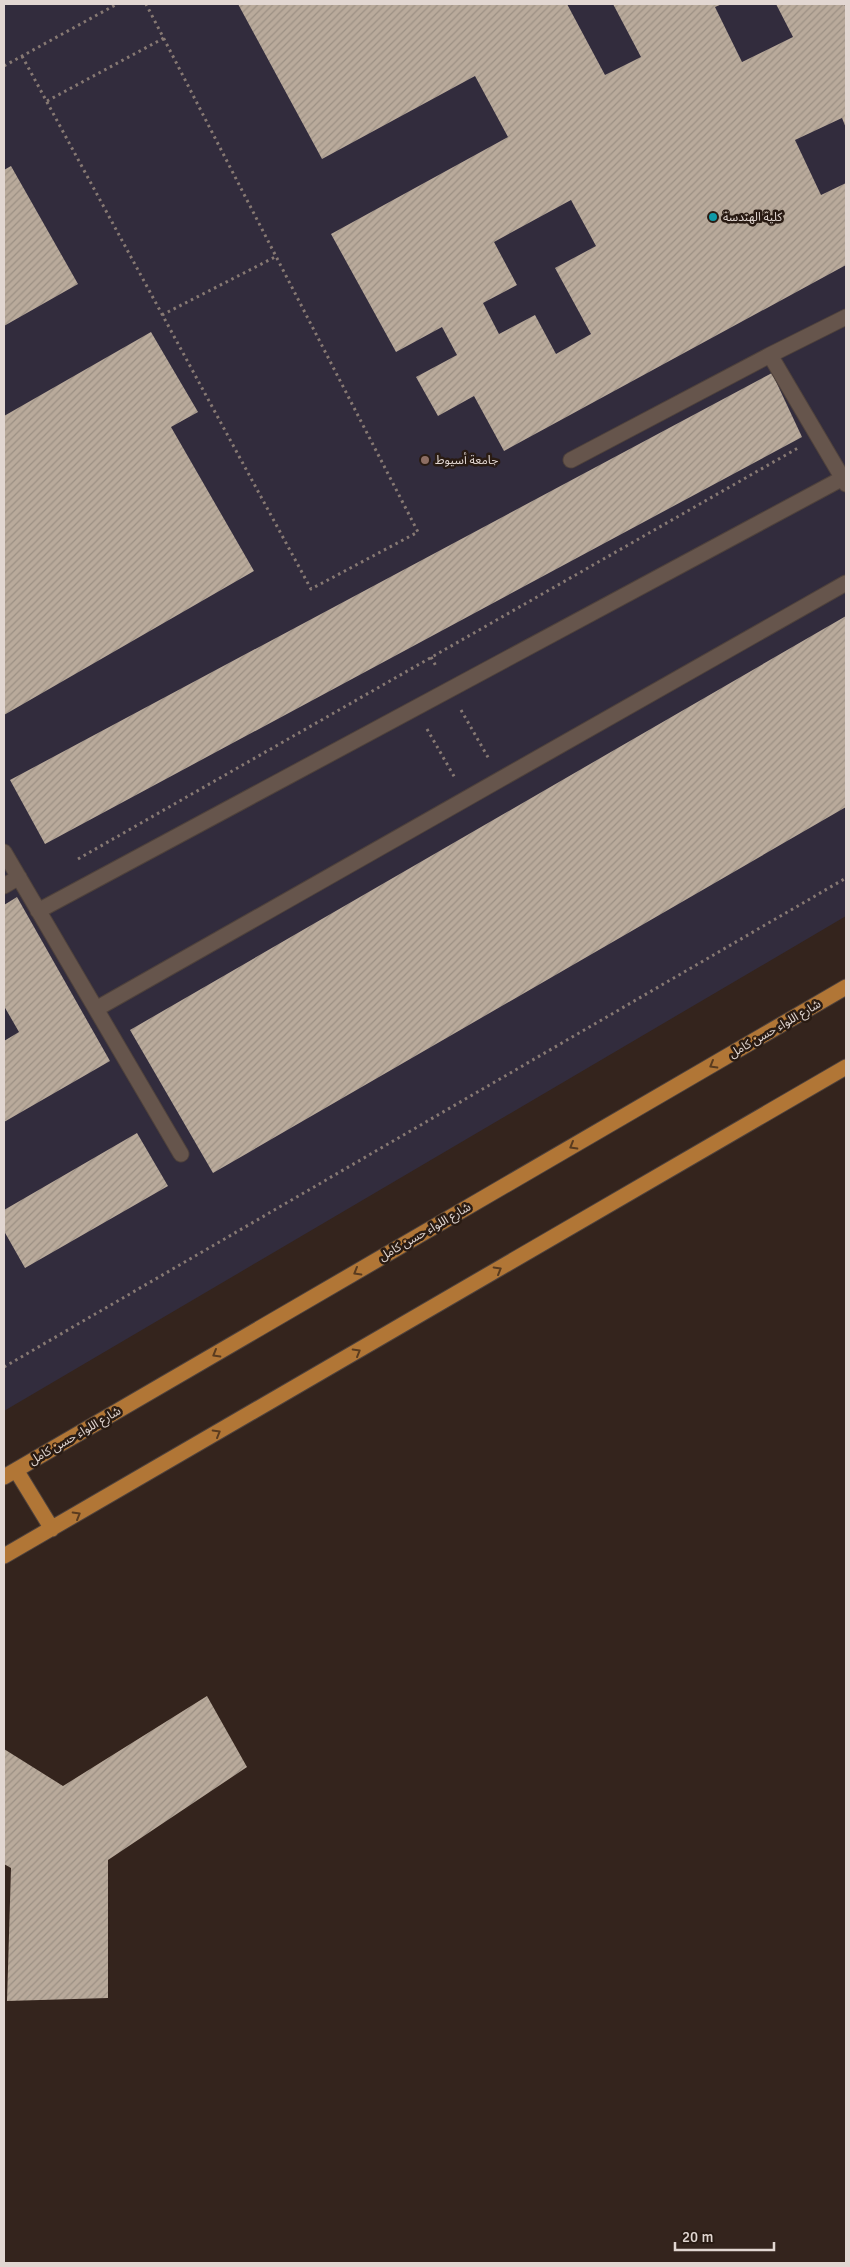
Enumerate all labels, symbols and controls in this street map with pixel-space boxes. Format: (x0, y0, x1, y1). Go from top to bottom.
place label: كلية الهندسة (723, 210, 783, 225)
marker: كلية الهندسة (707, 211, 719, 223)
place label: جامعة أسيوط (435, 452, 498, 468)
marker: جامعة أسيوط (419, 454, 431, 466)
street label: شارع اللواء حسن كامل (726, 997, 824, 1062)
one-way arrow (710, 1058, 719, 1068)
one-way arrow (569, 1140, 578, 1150)
street label: شارع اللواء حسن كامل (376, 1200, 474, 1265)
one-way arrow (353, 1265, 362, 1275)
one-way arrow (492, 1266, 501, 1276)
one-way arrow (213, 1347, 222, 1357)
one-way arrow (352, 1348, 361, 1358)
street label: شارع اللواء حسن كامل (26, 1404, 124, 1469)
one-way arrow (212, 1430, 221, 1440)
one-way arrow (71, 1511, 80, 1521)
scale bar (675, 2220, 774, 2252)
text: 20 m (682, 2228, 713, 2246)

